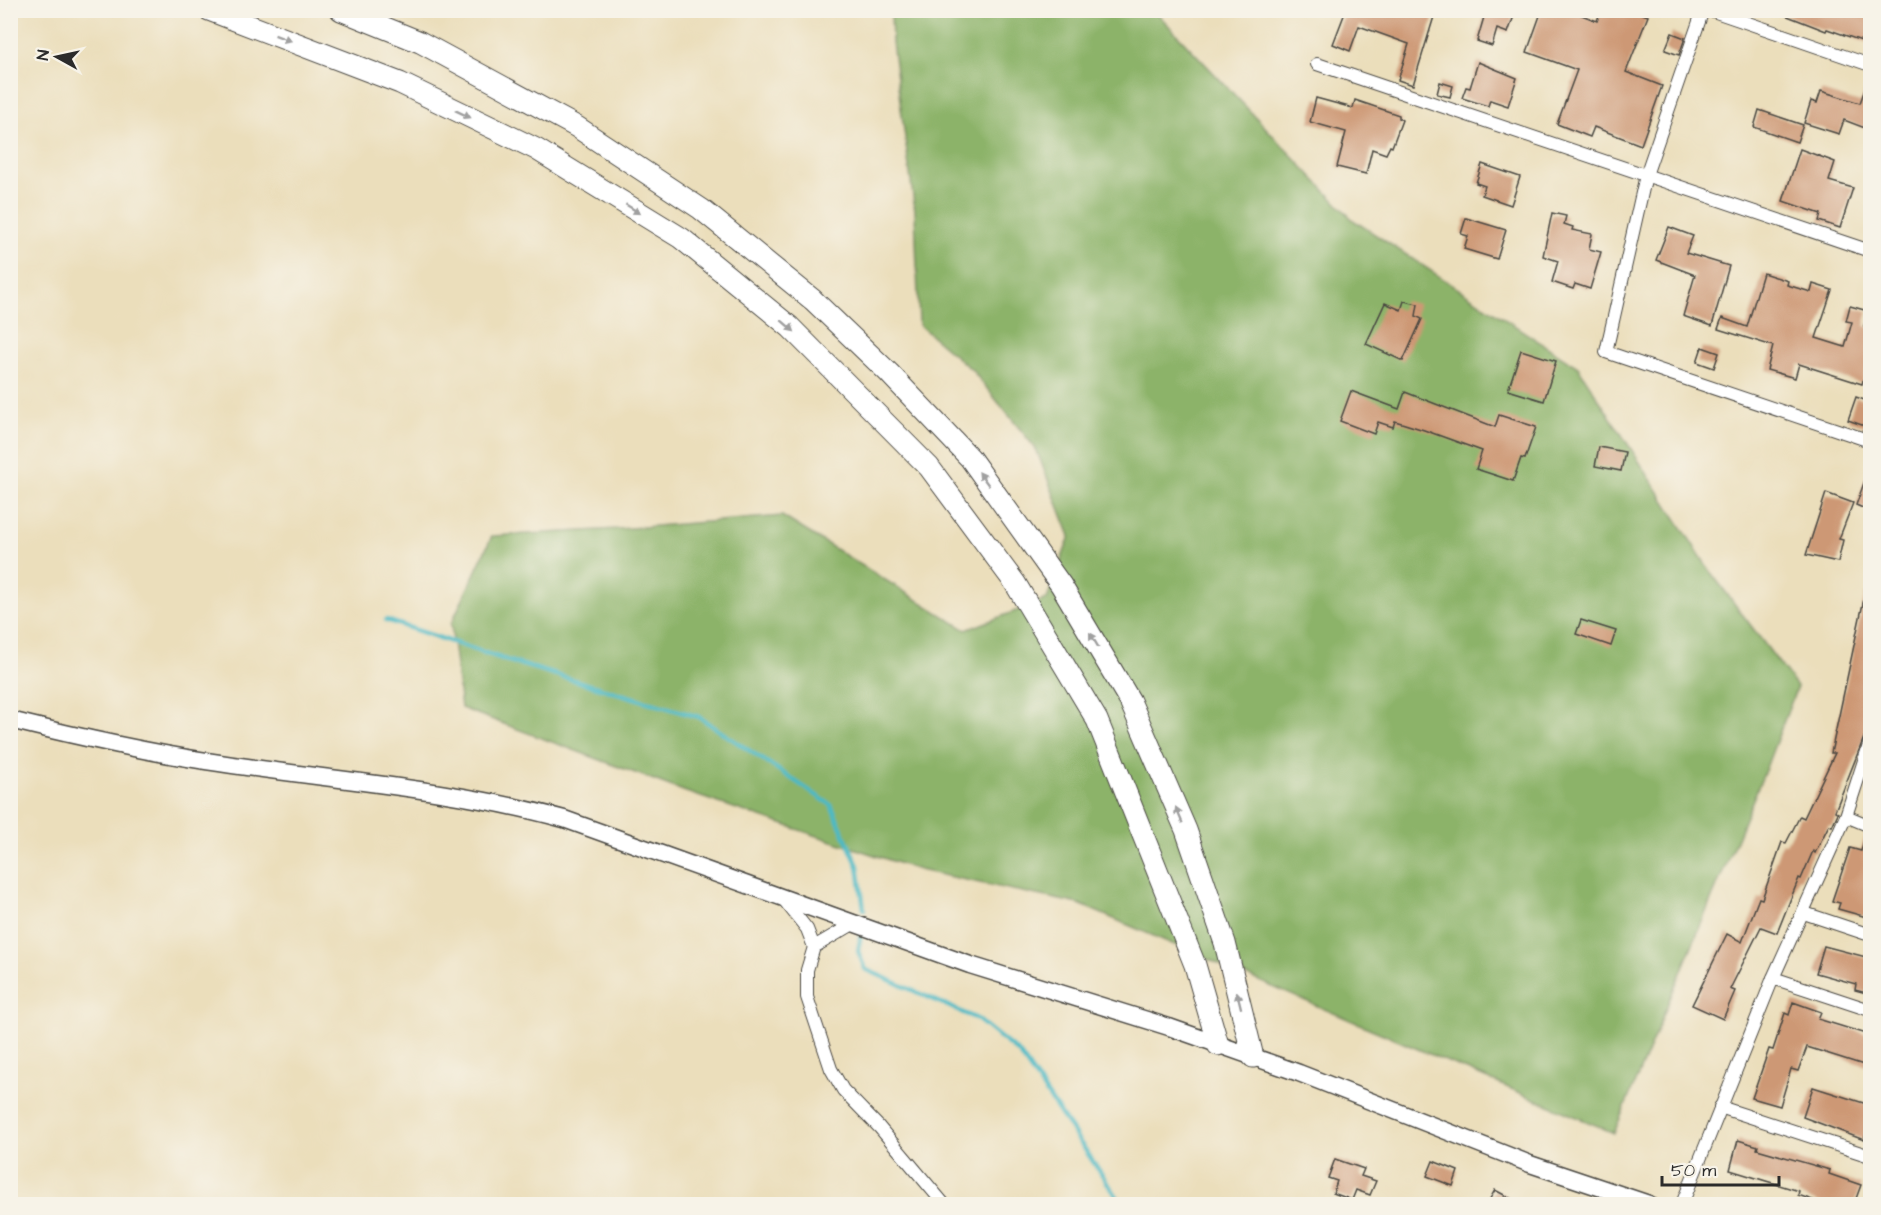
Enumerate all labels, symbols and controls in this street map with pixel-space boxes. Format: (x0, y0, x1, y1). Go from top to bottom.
north arrow (27, 27, 87, 87)
one-way arrow (275, 33, 293, 43)
text: N (32, 49, 55, 62)
one-way arrow (454, 108, 472, 118)
one-way arrow (625, 203, 641, 214)
one-way arrow (780, 319, 795, 332)
one-way arrow (978, 471, 990, 487)
one-way arrow (1089, 631, 1099, 648)
one-way arrow (1174, 805, 1184, 823)
one-way arrow (1233, 991, 1243, 1009)
scale bar (1662, 1149, 1779, 1187)
text: 50 m (1671, 1158, 1716, 1183)

